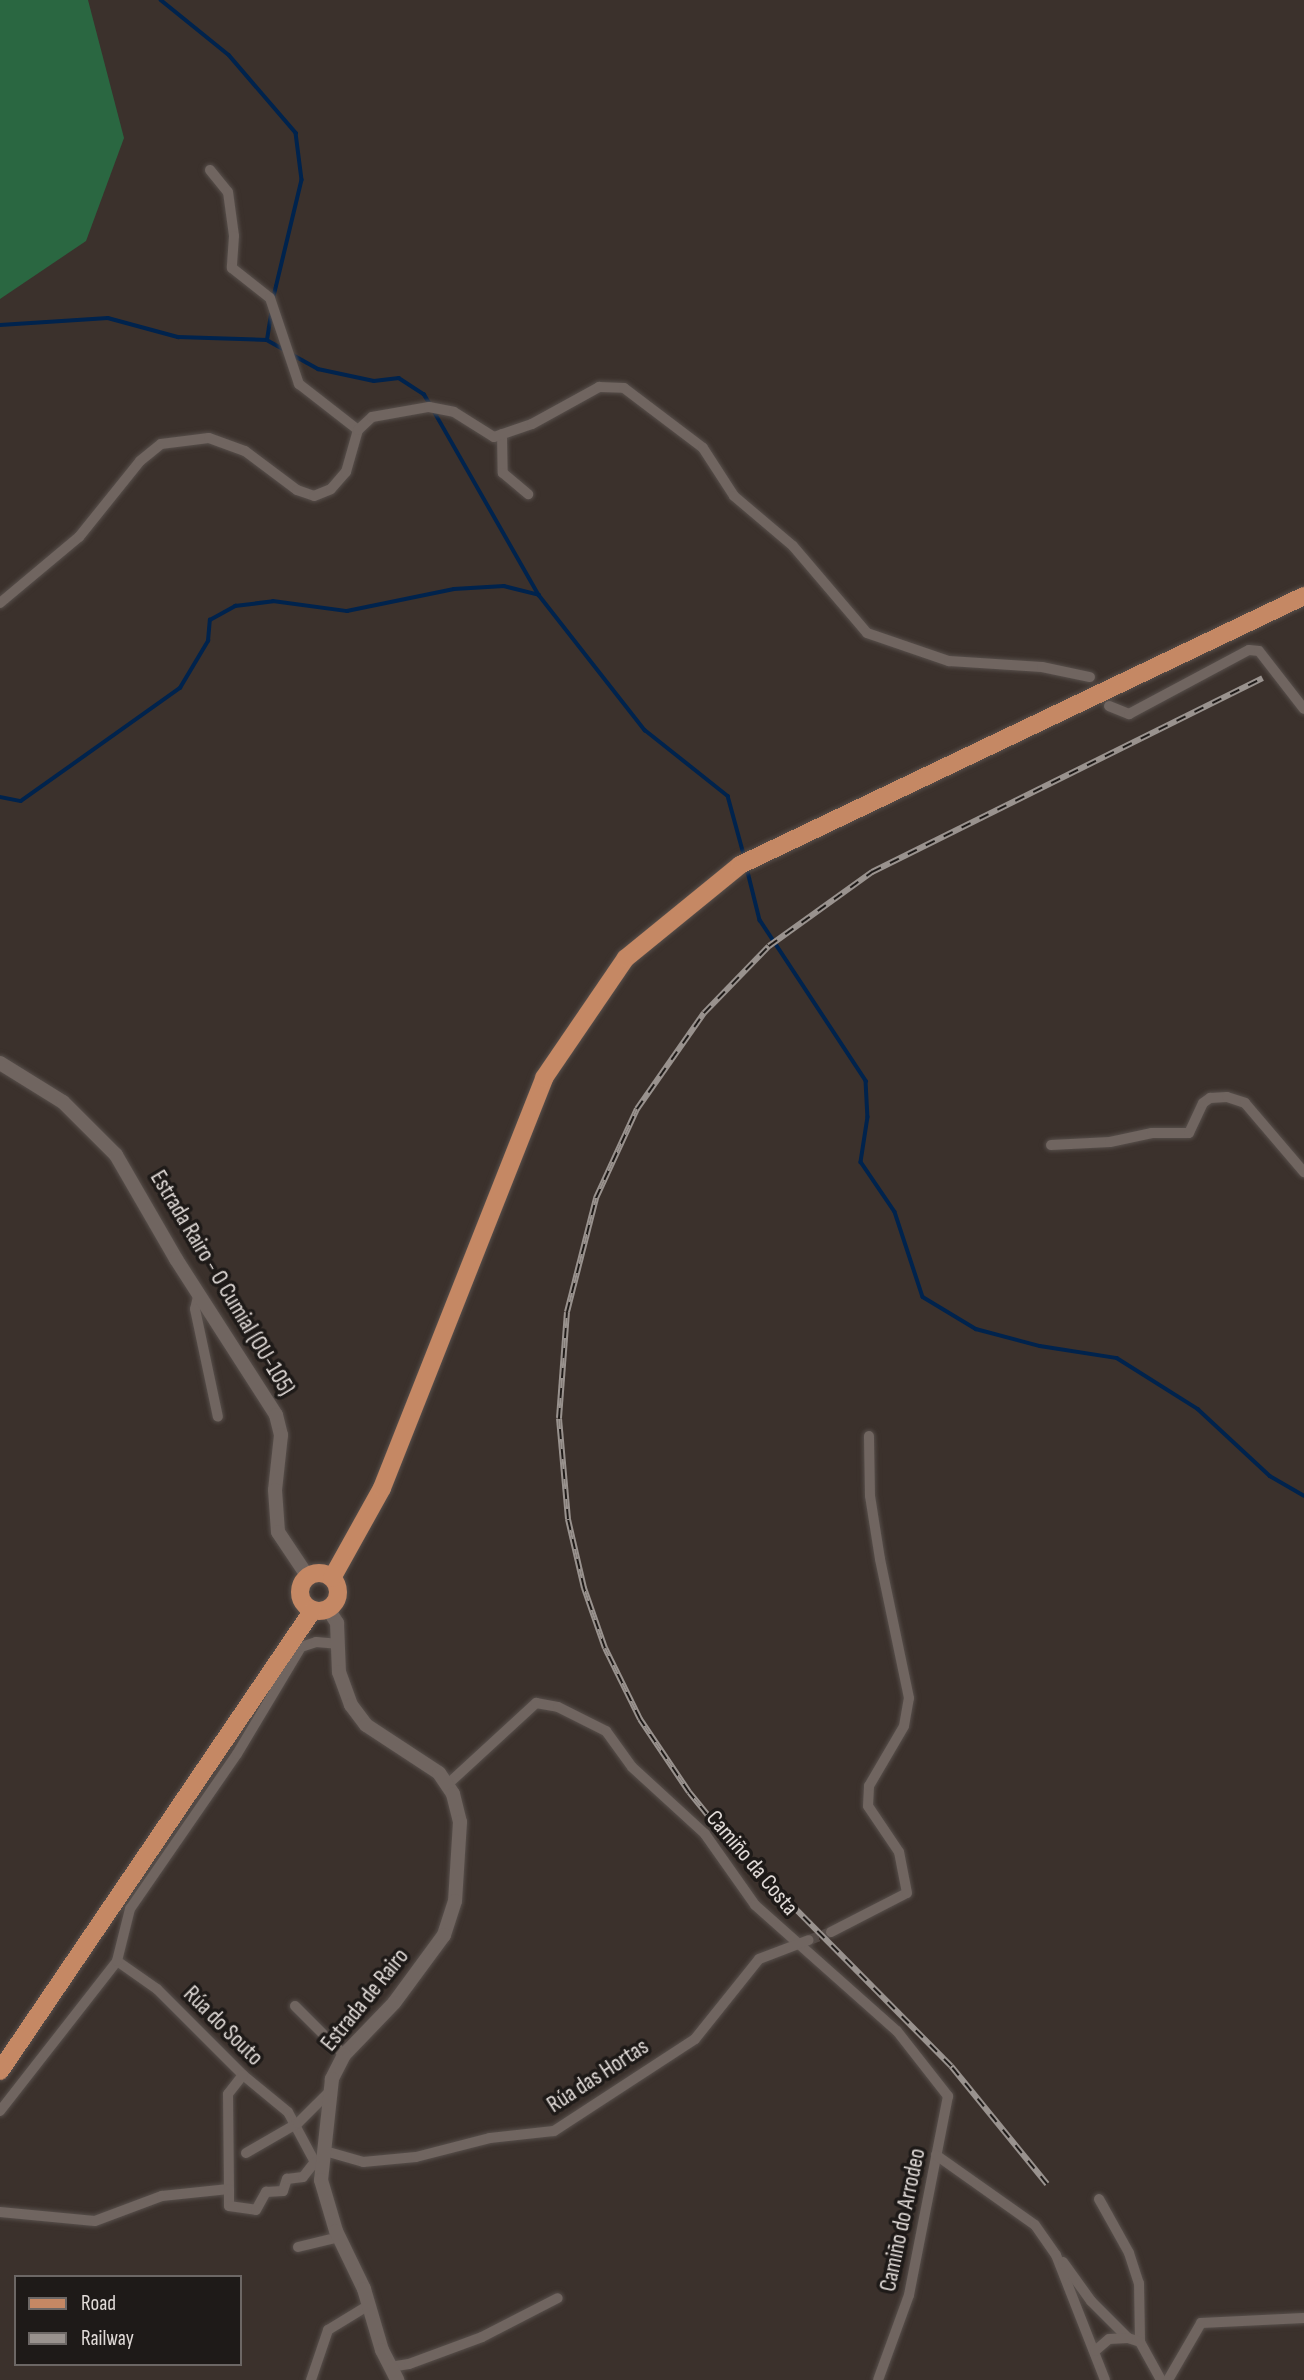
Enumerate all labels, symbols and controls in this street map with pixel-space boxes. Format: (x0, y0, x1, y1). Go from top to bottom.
street label: Estrada Rairo - O Cumial (OU-105) (144, 1166, 300, 1400)
street label: Camiño da Costa (700, 1805, 804, 1921)
street label: Estrada de Rairo (315, 1943, 415, 2057)
street label: Rúa do Souto (178, 1981, 268, 2071)
street label: Rúa das Hortas (542, 2033, 654, 2119)
street label: Camiño do Arrodeo (874, 2146, 932, 2294)
legend (14, 2275, 242, 2366)
text: Road (81, 2291, 116, 2316)
text: Railway (81, 2326, 134, 2351)

